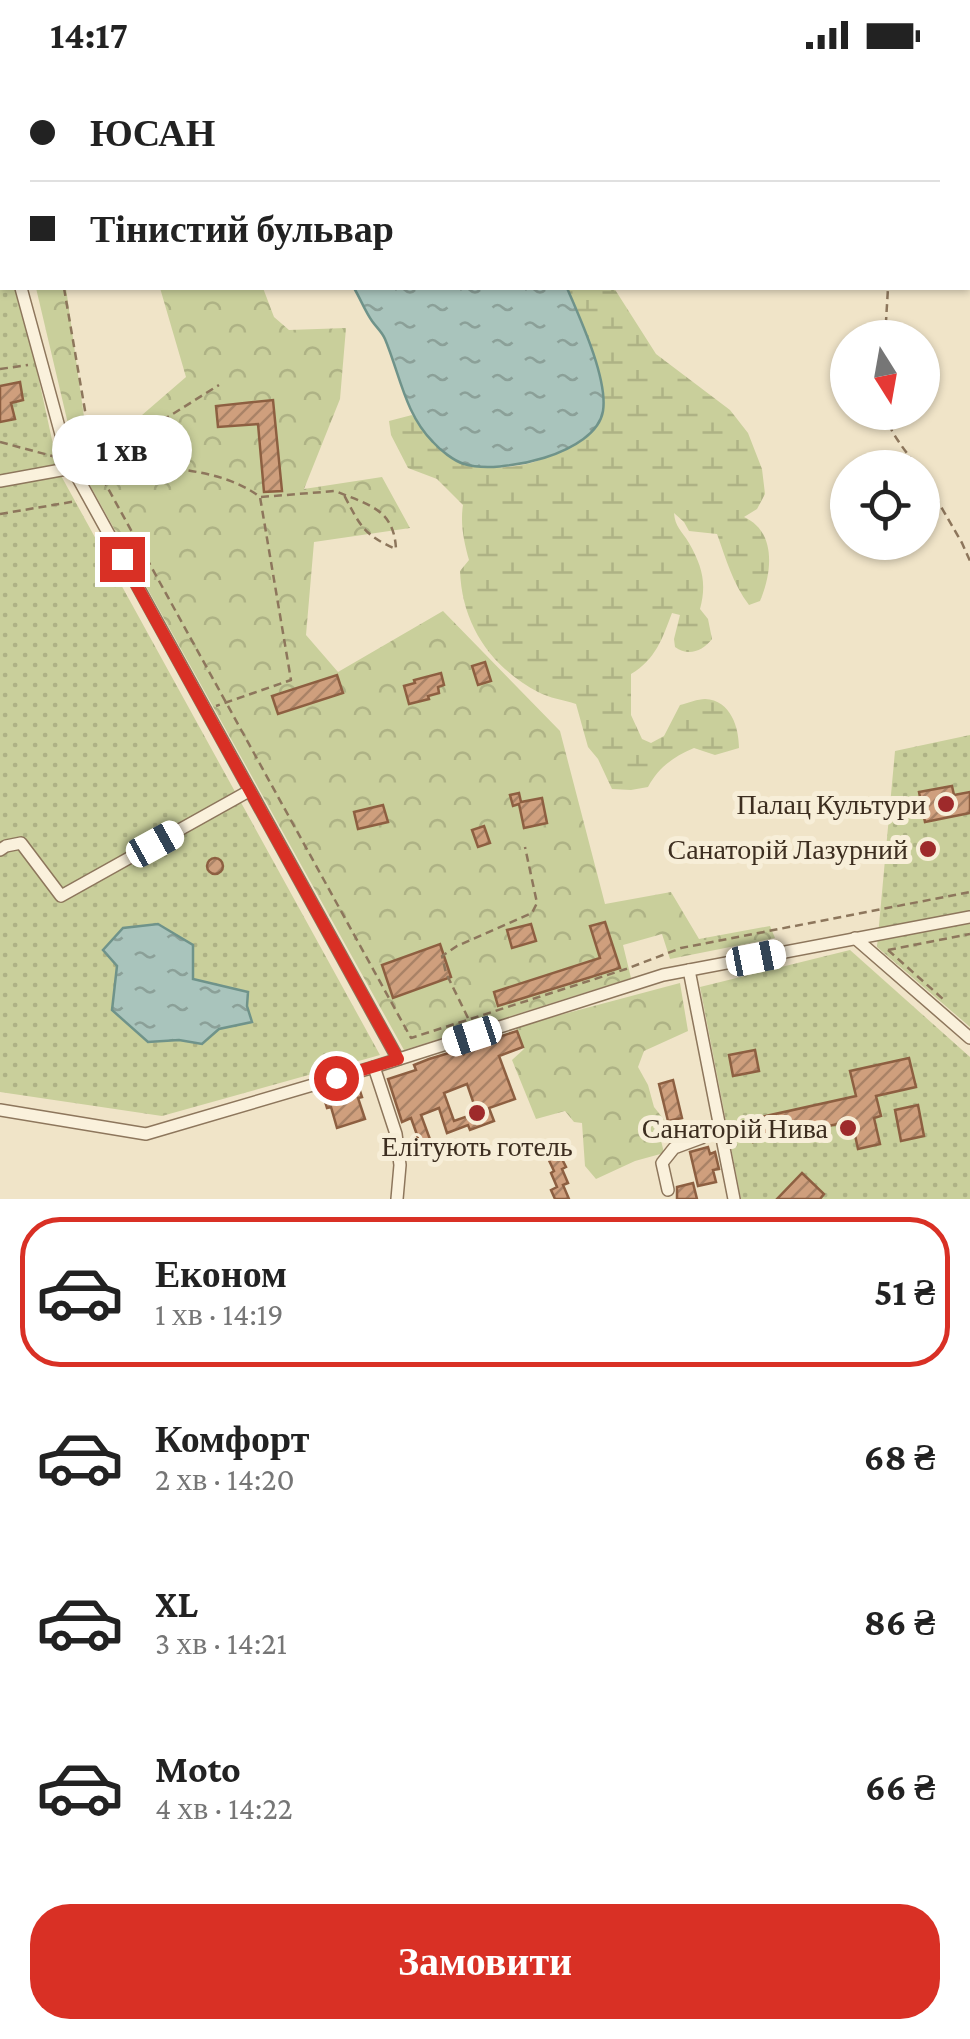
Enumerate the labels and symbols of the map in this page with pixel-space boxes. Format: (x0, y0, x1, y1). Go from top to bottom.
north arrow (830, 320, 940, 430)
callout: 1 хв (52, 414, 192, 484)
route end (100, 537, 145, 582)
place label: Палац Культури (737, 789, 926, 820)
marker: Палац Культури (935, 793, 957, 815)
car (121, 816, 189, 872)
place label: Санаторій Лазурний (667, 834, 908, 865)
marker: Санаторій Лазурний (917, 838, 939, 860)
car (724, 938, 788, 978)
car (439, 1012, 505, 1060)
route start (314, 1056, 359, 1101)
marker: Елітують готель (466, 1102, 488, 1124)
place label: Санаторій Нива (642, 1113, 829, 1144)
marker: Санаторій Нива (837, 1117, 859, 1139)
place label: Елітують готель (381, 1131, 573, 1162)

